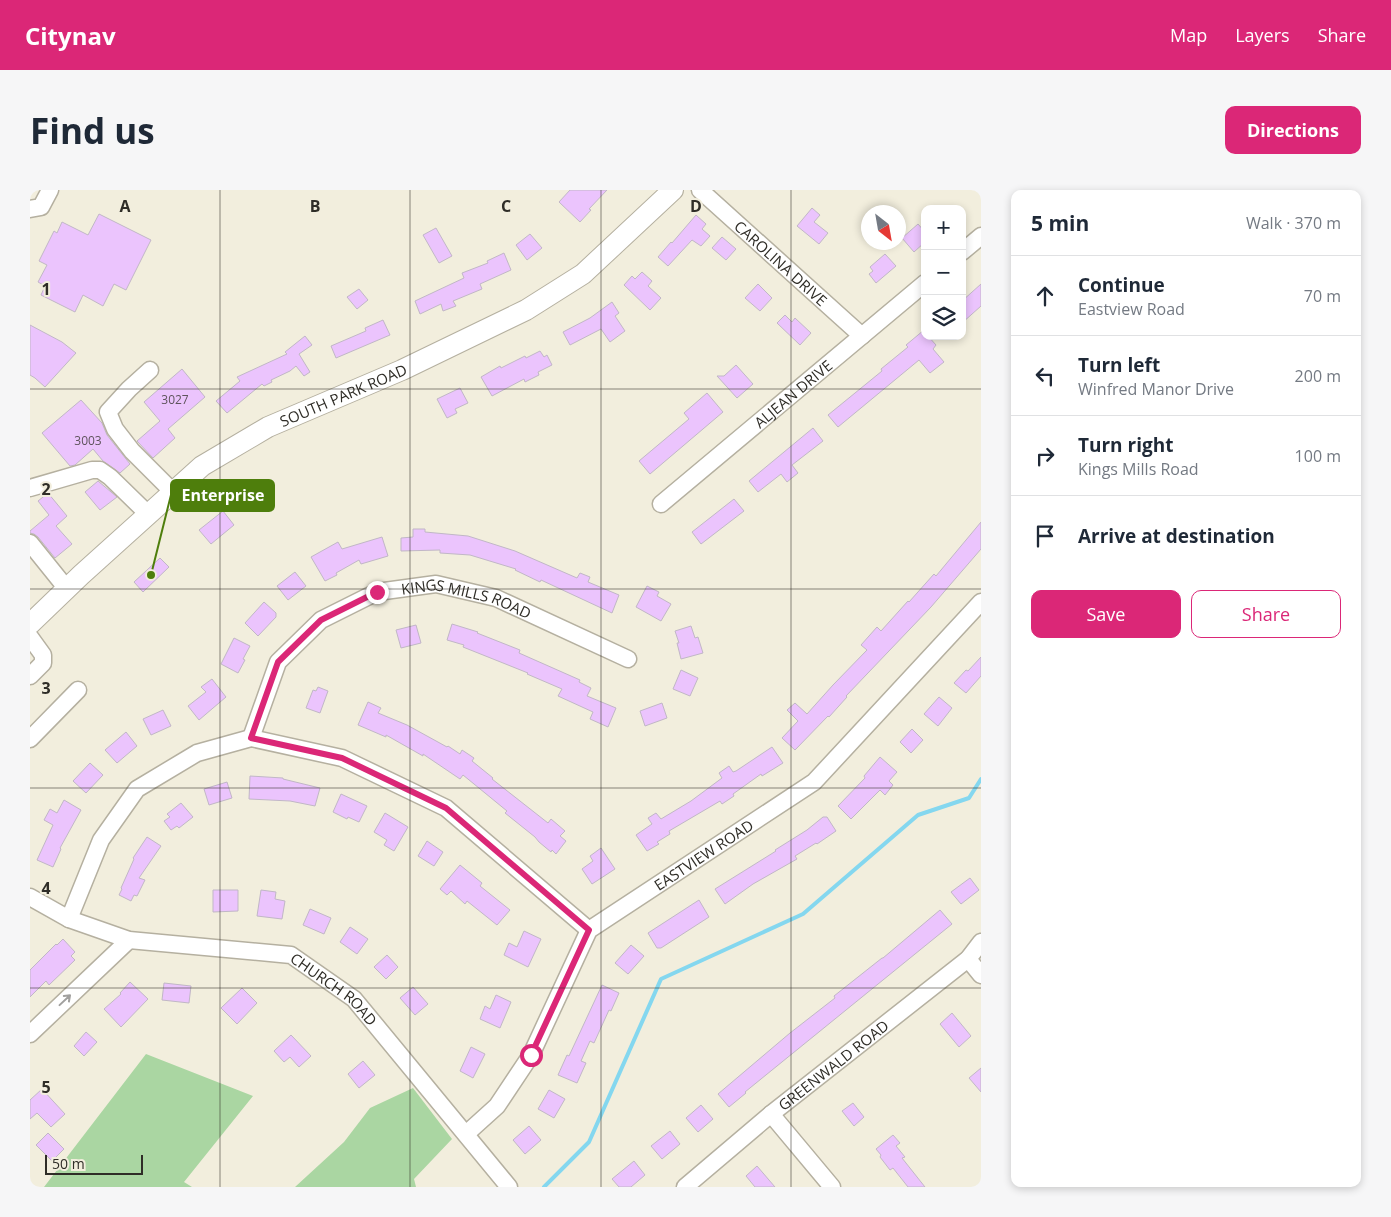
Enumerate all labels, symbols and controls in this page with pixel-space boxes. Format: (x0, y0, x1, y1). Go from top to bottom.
text: Citynav (25, 19, 116, 52)
text: Map (1170, 23, 1207, 47)
text: Layers (1235, 23, 1290, 47)
text: Share (1318, 23, 1366, 47)
button: Directions (1225, 106, 1361, 154)
text: Find us (30, 107, 155, 154)
text: A (119, 195, 131, 217)
text: B (310, 195, 320, 217)
text: C (501, 195, 511, 217)
text: D (690, 195, 702, 217)
north arrow (861, 205, 906, 250)
map controls (921, 205, 966, 340)
button: + (921, 205, 966, 250)
text: 5 min (1031, 209, 1089, 237)
text: Walk · 370 m (1246, 212, 1341, 234)
street label: CAROLINA DRIVE (730, 216, 832, 310)
button: − (921, 250, 966, 295)
text: Continue (1078, 272, 1165, 298)
text: 1 (41, 278, 51, 300)
icon: ahead (1031, 282, 1059, 310)
text: 70 m (1304, 285, 1341, 307)
button: layers (921, 295, 966, 340)
text: Eastview Road (1078, 298, 1185, 320)
text: Turn left (1078, 352, 1160, 378)
street label: ALJEAN DRIVE (750, 355, 836, 432)
street label: SOUTH PARK ROAD (277, 359, 410, 431)
icon: left (1031, 362, 1059, 390)
text: 200 m (1295, 365, 1341, 387)
text: Winfred Manor Drive (1078, 378, 1234, 400)
house number: 3027 (161, 391, 189, 408)
house number: 3003 (74, 432, 102, 449)
text: Turn right (1078, 432, 1173, 458)
icon: right (1031, 442, 1059, 470)
text: 100 m (1295, 445, 1341, 467)
text: Kings Mills Road (1078, 458, 1199, 480)
text: 2 (41, 478, 51, 500)
callout: Enterprise (171, 480, 274, 511)
text: Enterprise (182, 484, 264, 506)
icon: arrive (1031, 522, 1059, 550)
text: Arrive at destination (1078, 523, 1275, 549)
street label: KINGS MILLS ROAD (400, 574, 534, 623)
route end (366, 581, 389, 604)
button: Save (1031, 590, 1181, 638)
button: Share (1191, 590, 1341, 638)
text: 3 (41, 677, 51, 699)
street label: EASTVIEW ROAD (650, 815, 757, 895)
text: 4 (41, 877, 51, 899)
street label: CHURCH ROAD (287, 948, 382, 1030)
one-way arrow (59, 994, 72, 1006)
street label: GREENWALD ROAD (774, 1015, 893, 1115)
route start (520, 1044, 543, 1067)
text: 5 (41, 1076, 51, 1098)
scale bar (45, 1152, 142, 1175)
text: 50 m (52, 1154, 85, 1173)

